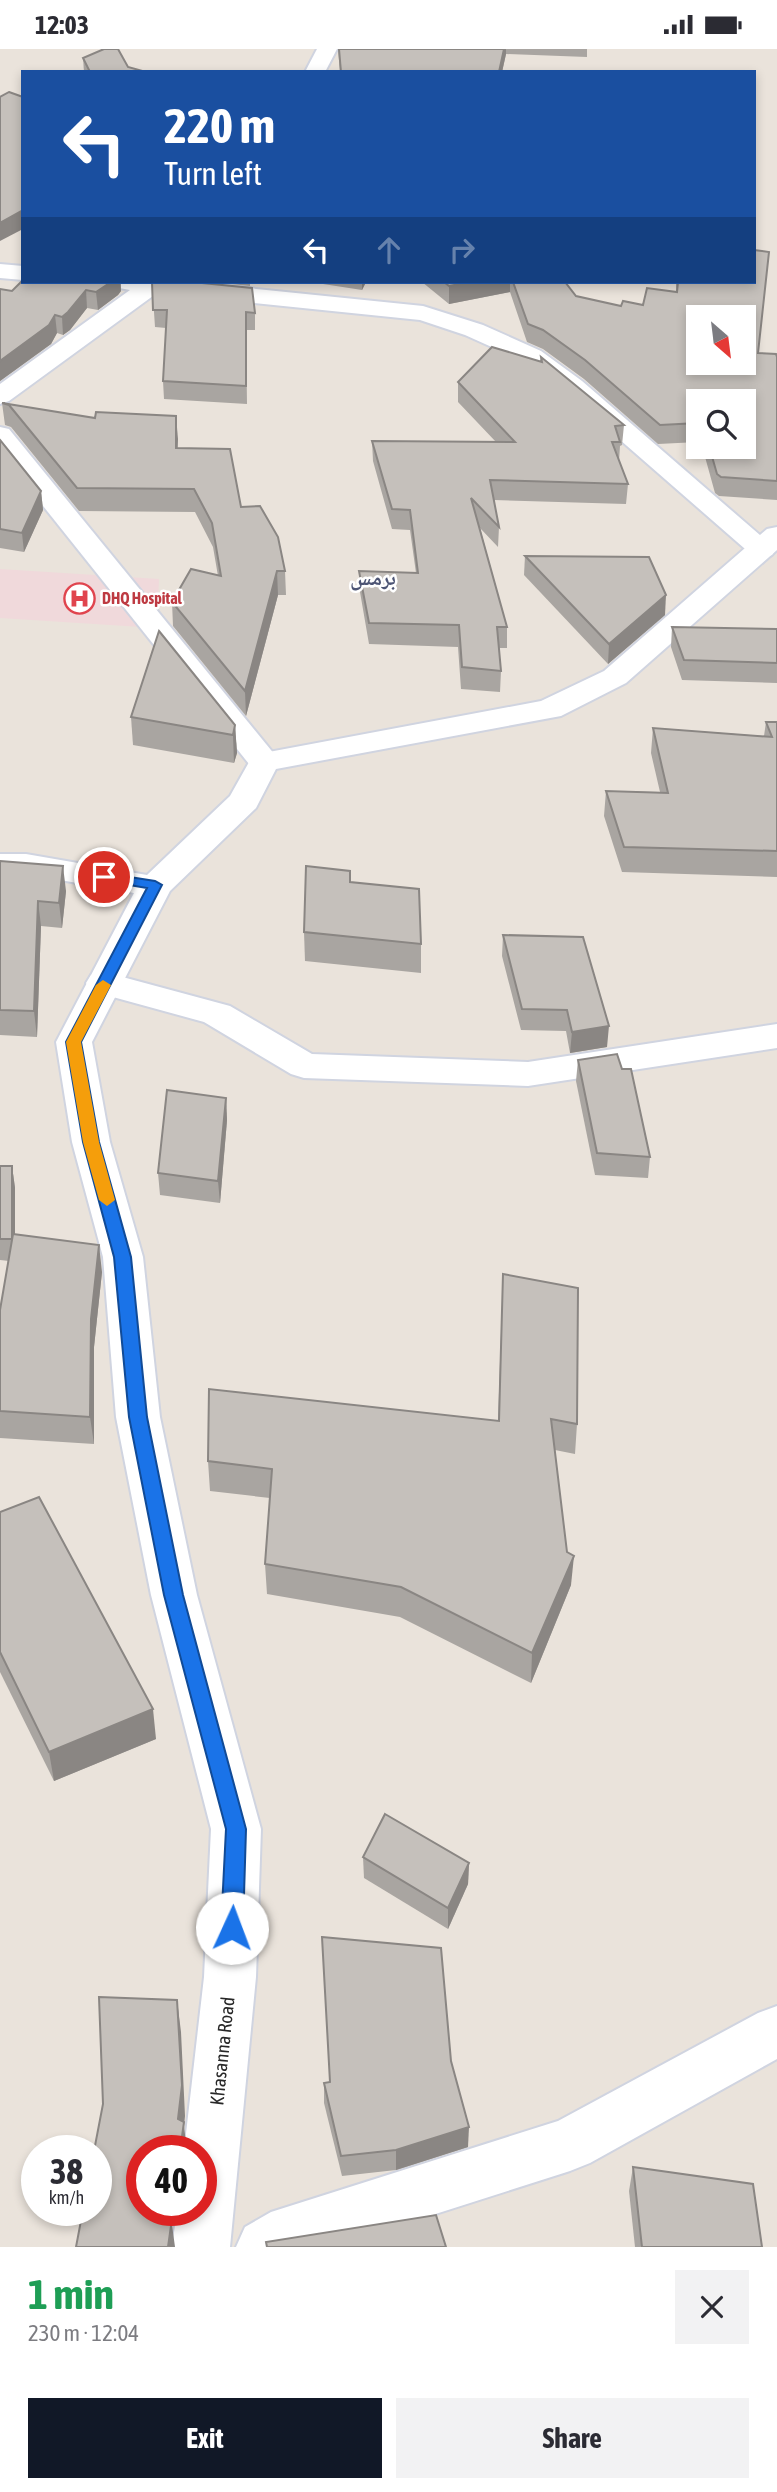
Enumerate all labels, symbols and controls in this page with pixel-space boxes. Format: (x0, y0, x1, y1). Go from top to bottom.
text: 12:03 (35, 10, 89, 40)
text: 220 m (164, 97, 275, 153)
icon: left (49, 98, 140, 189)
text: Turn left (164, 155, 262, 192)
icon: left (297, 231, 335, 269)
icon: ahead (370, 231, 408, 269)
icon: right (443, 231, 481, 269)
north arrow (686, 305, 756, 375)
map controls (686, 305, 756, 459)
button: search (686, 389, 756, 459)
district label: برمس (350, 565, 396, 591)
hospital icon: DHQ Hospital (62, 581, 96, 615)
place label: DHQ Hospital (102, 589, 183, 607)
pin (74, 847, 134, 907)
icon: arrive (85, 858, 123, 896)
position arrow (195, 1891, 269, 1965)
street label: Khasanna Road (205, 1996, 239, 2106)
speed limit sign: 40 (126, 2135, 217, 2226)
text: 38 (50, 2151, 83, 2191)
text: km/h (49, 2187, 84, 2208)
text: 1 min (28, 2270, 114, 2318)
button: close (675, 2270, 749, 2344)
text: 230 m · 12:04 (28, 2320, 139, 2346)
button: Exit (28, 2398, 382, 2478)
button: Share (396, 2398, 749, 2478)

